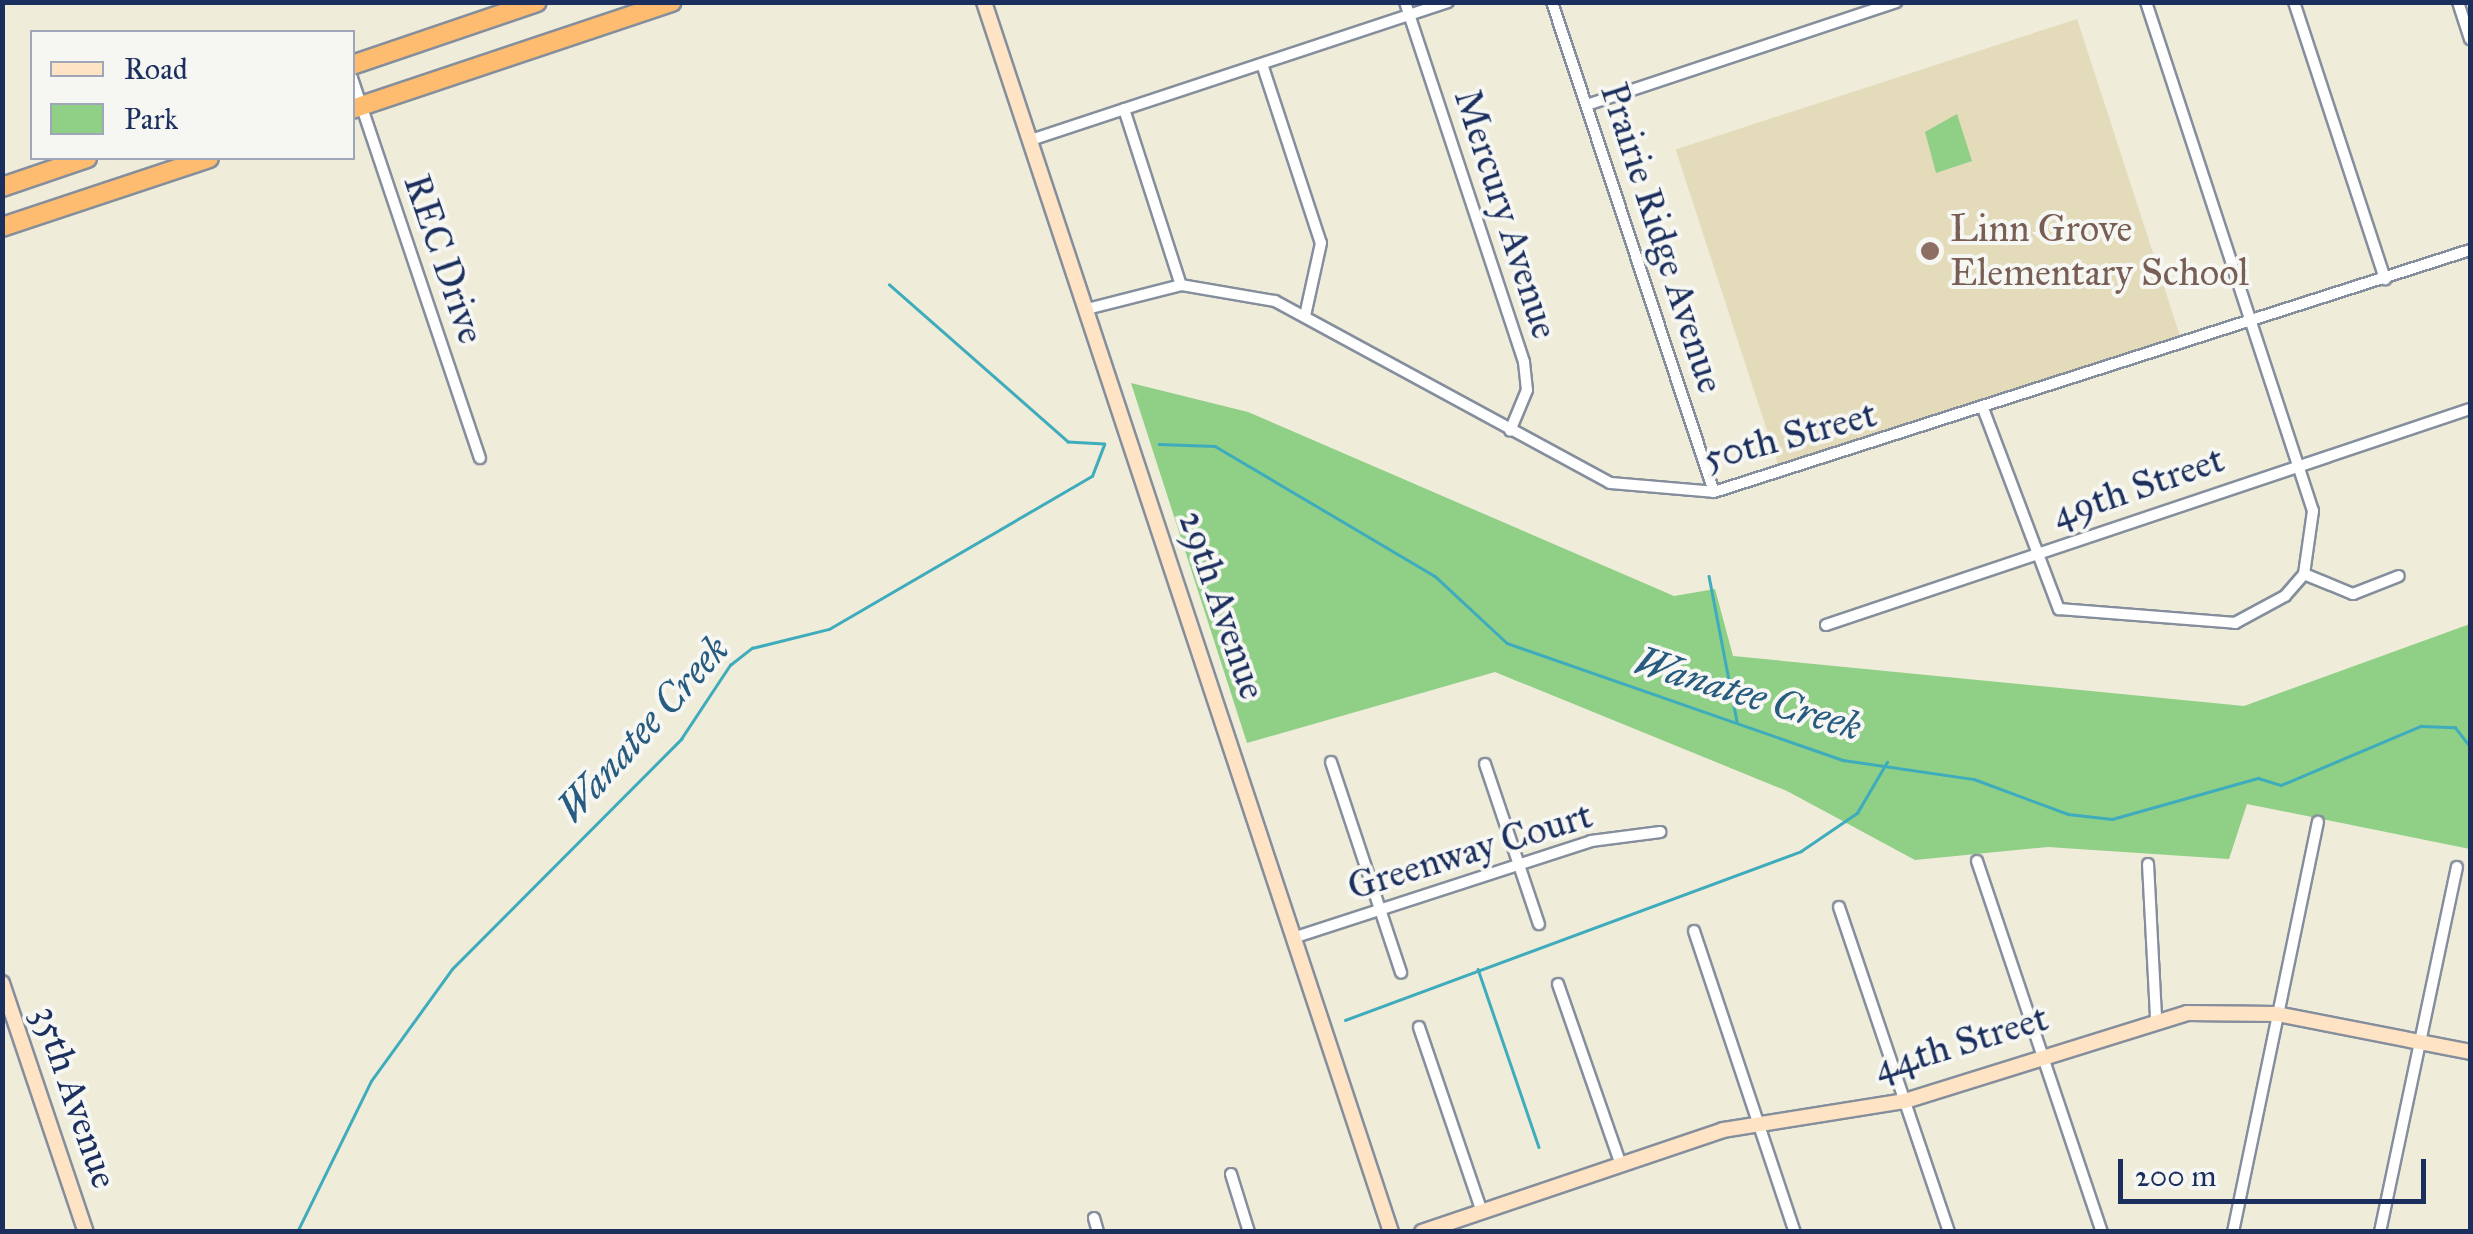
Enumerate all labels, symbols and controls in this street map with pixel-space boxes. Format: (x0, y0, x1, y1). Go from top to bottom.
legend (30, 30, 355, 160)
text: Road (124, 51, 188, 87)
street label: Prairie Ridge Avenue (1590, 77, 1734, 399)
street label: Mercury Avenue (1444, 84, 1568, 344)
text: Park (124, 101, 178, 137)
street label: REC Drive (394, 168, 494, 350)
place label: Linn Grove Elementary School (1950, 206, 2249, 296)
marker: Linn Grove Elementary School (1919, 240, 1941, 262)
street label: 50th Street (1699, 391, 1881, 481)
street label: 49th Street (2046, 436, 2230, 538)
street label: 29th Avenue (1169, 505, 1275, 705)
water label: Wanatee Creek (547, 626, 739, 832)
water label: Wanatee Creek (1629, 637, 1867, 751)
street label: Greenway Court (1342, 792, 1598, 910)
street label: 44th Street (1869, 995, 2053, 1091)
street label: 35th Avenue (23, 1000, 127, 1194)
scale bar (2123, 1139, 2430, 1201)
text: 200 m (2135, 1158, 2216, 1194)

